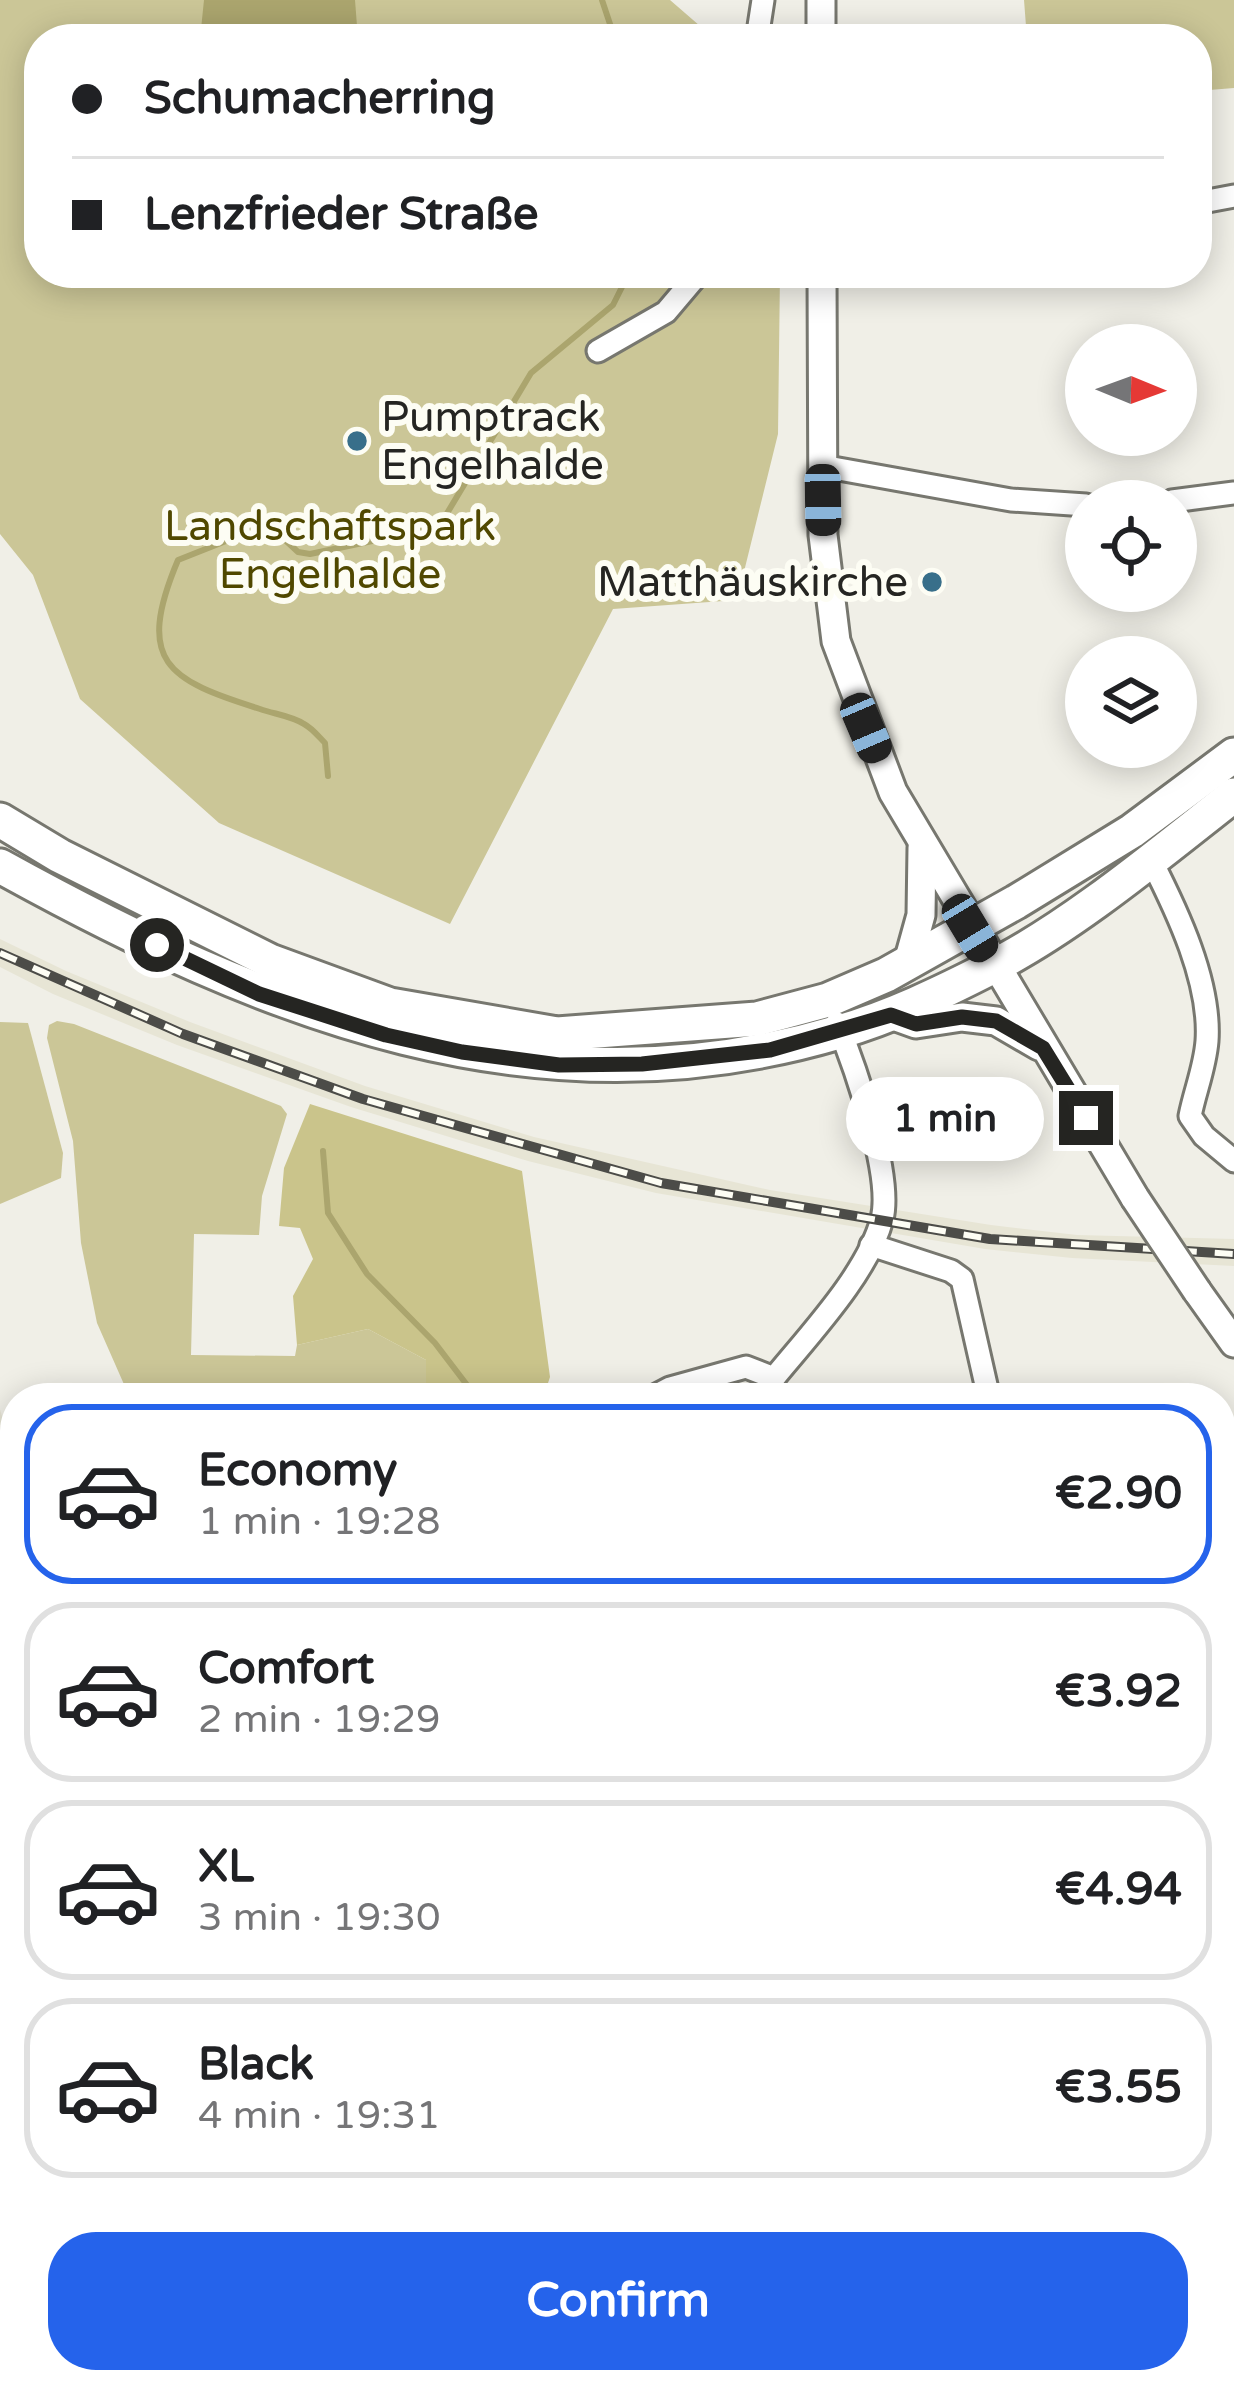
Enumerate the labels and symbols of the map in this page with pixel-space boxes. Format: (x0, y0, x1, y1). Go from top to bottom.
north arrow (1065, 324, 1197, 456)
place label: Pumptrack Engelhalde (381, 392, 604, 491)
marker: Pumptrack Engelhalde (344, 428, 370, 454)
car (804, 464, 842, 536)
park label: Landschaftspark Engelhalde (164, 501, 496, 600)
place label: Matthäuskirche (597, 557, 908, 608)
marker: Matthäuskirche (919, 569, 945, 595)
car (835, 688, 897, 768)
car (936, 888, 1004, 968)
route start (130, 918, 184, 972)
callout: 1 min (846, 1076, 1044, 1160)
route end (1059, 1091, 1113, 1145)

